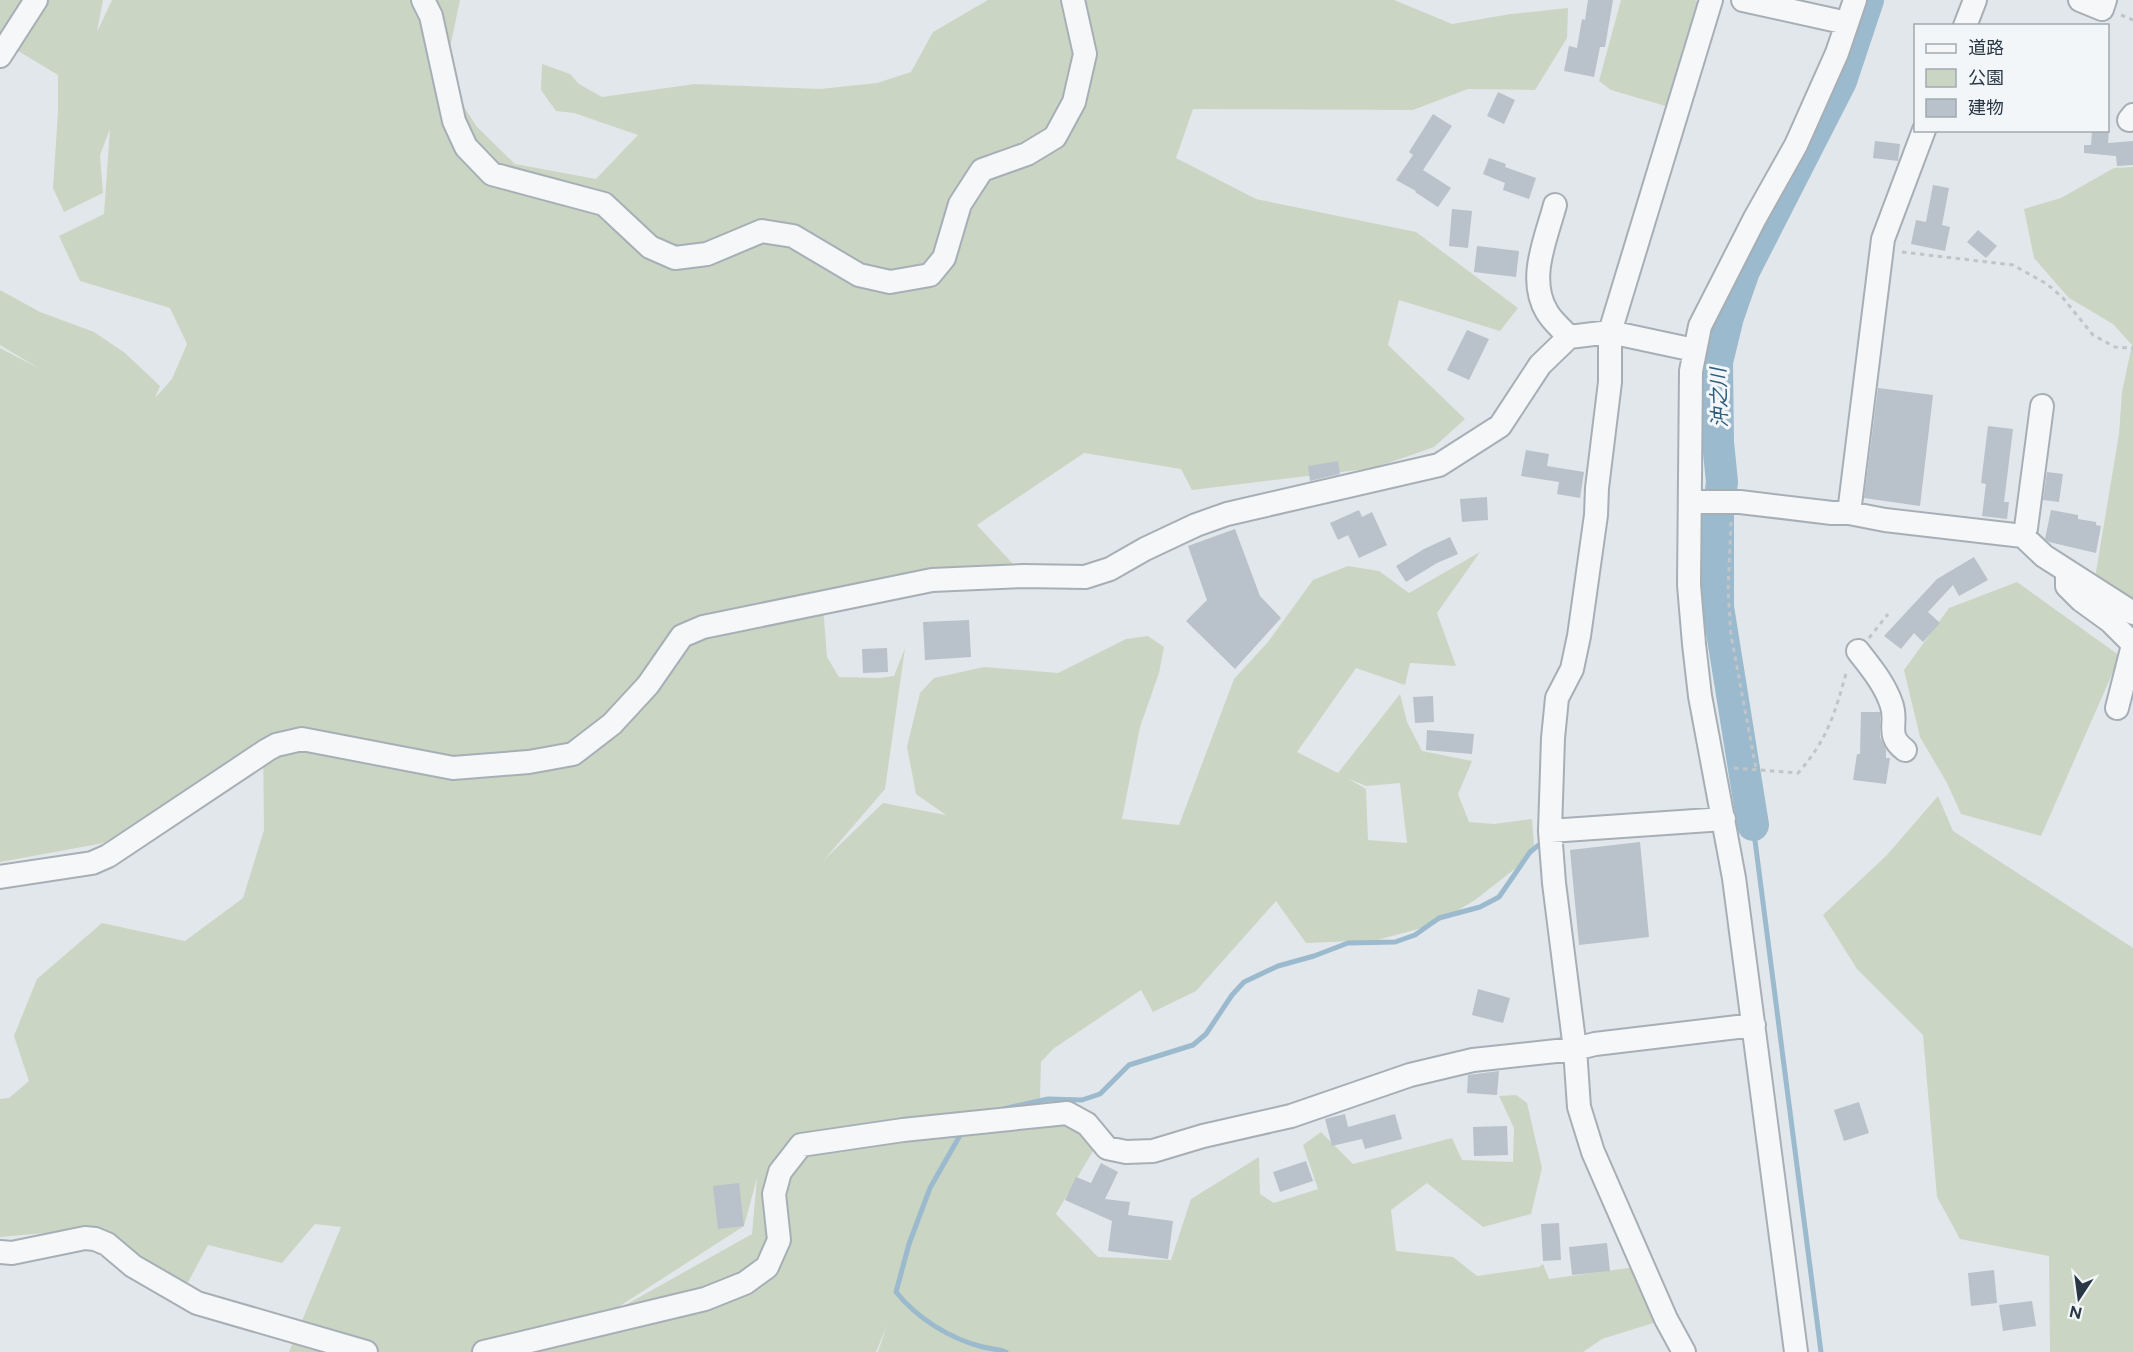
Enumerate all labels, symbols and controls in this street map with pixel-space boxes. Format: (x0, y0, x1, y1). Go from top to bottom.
legend (1914, 24, 2109, 132)
text: 道路 (1968, 37, 2004, 59)
text: 公園 (1968, 67, 2004, 89)
text: 建物 (1968, 97, 2004, 119)
water label: 沖之川 (1706, 366, 1732, 428)
north arrow (2049, 1268, 2109, 1328)
text: N (2068, 1301, 2084, 1323)

